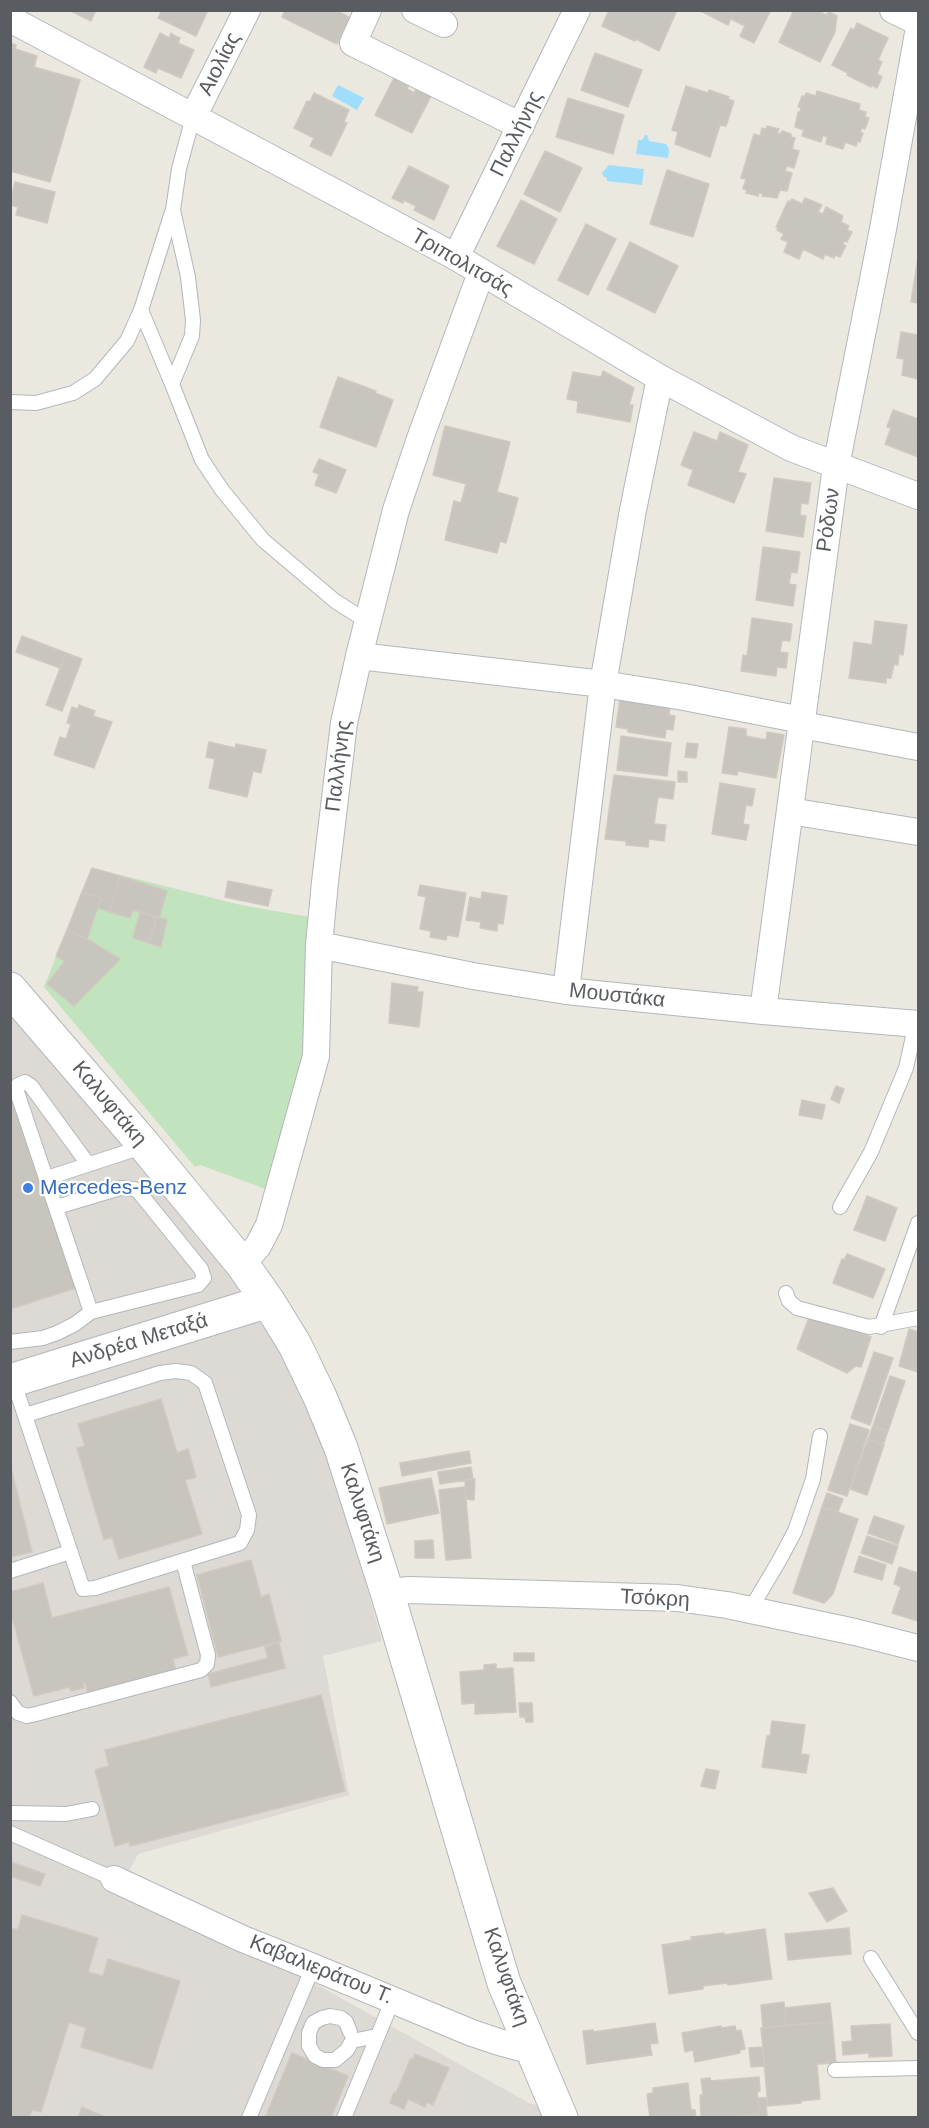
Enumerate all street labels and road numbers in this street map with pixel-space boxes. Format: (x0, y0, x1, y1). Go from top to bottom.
street label: Αιολίας (193, 28, 247, 100)
street label: Παλλήνης (485, 87, 549, 181)
street label: Τριπολιτσάς (407, 224, 517, 302)
street label: Ρόδων (812, 486, 846, 554)
street label: Παλλήνης (321, 719, 357, 813)
street label: Μουστάκα (568, 978, 666, 1014)
street label: Καλυφτάκη (66, 1056, 152, 1152)
street label: Ανδρέα Μεταξά (67, 1308, 211, 1374)
street label: Καλυφτάκη (334, 1460, 390, 1566)
street label: Τσόκρη (620, 1585, 690, 1613)
street label: Καλυφτάκη (477, 1924, 535, 2030)
street label: Καβαλιεράτου Τ. (246, 1930, 396, 2010)

